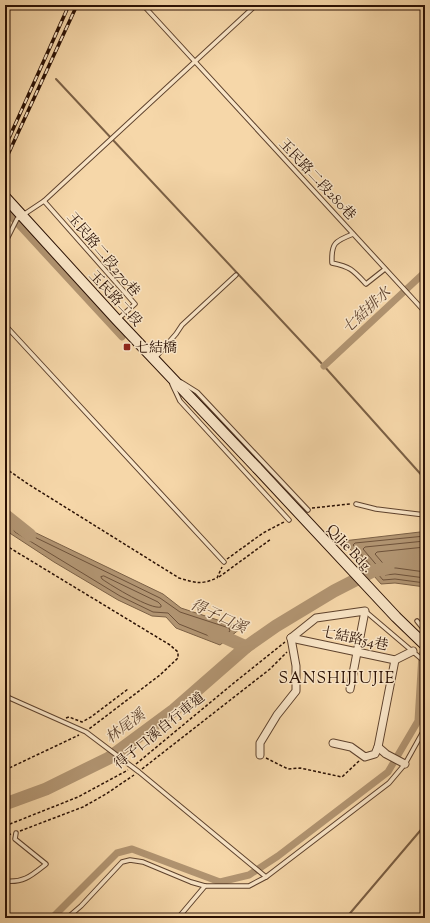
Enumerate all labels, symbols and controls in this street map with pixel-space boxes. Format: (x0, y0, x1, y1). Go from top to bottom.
street label: 玉民路二段280巷 (273, 135, 360, 226)
street label: 玉民路二段270巷 (64, 208, 144, 300)
street label: 玉民路二段 (86, 267, 146, 329)
water label: 七結排水 (338, 282, 398, 339)
place label: 七結橋 (135, 339, 177, 359)
marker: 七結橋 (122, 342, 132, 352)
street label: QiJie Bdg. (321, 521, 376, 578)
water label: 得子口溪 (187, 595, 252, 640)
street label: 七結路54巷 (319, 623, 390, 657)
district label: SANSHIJIUJIE (279, 668, 395, 691)
street label: 得子口溪自行車道 (110, 689, 210, 775)
water label: 林尾溪 (102, 704, 152, 749)

